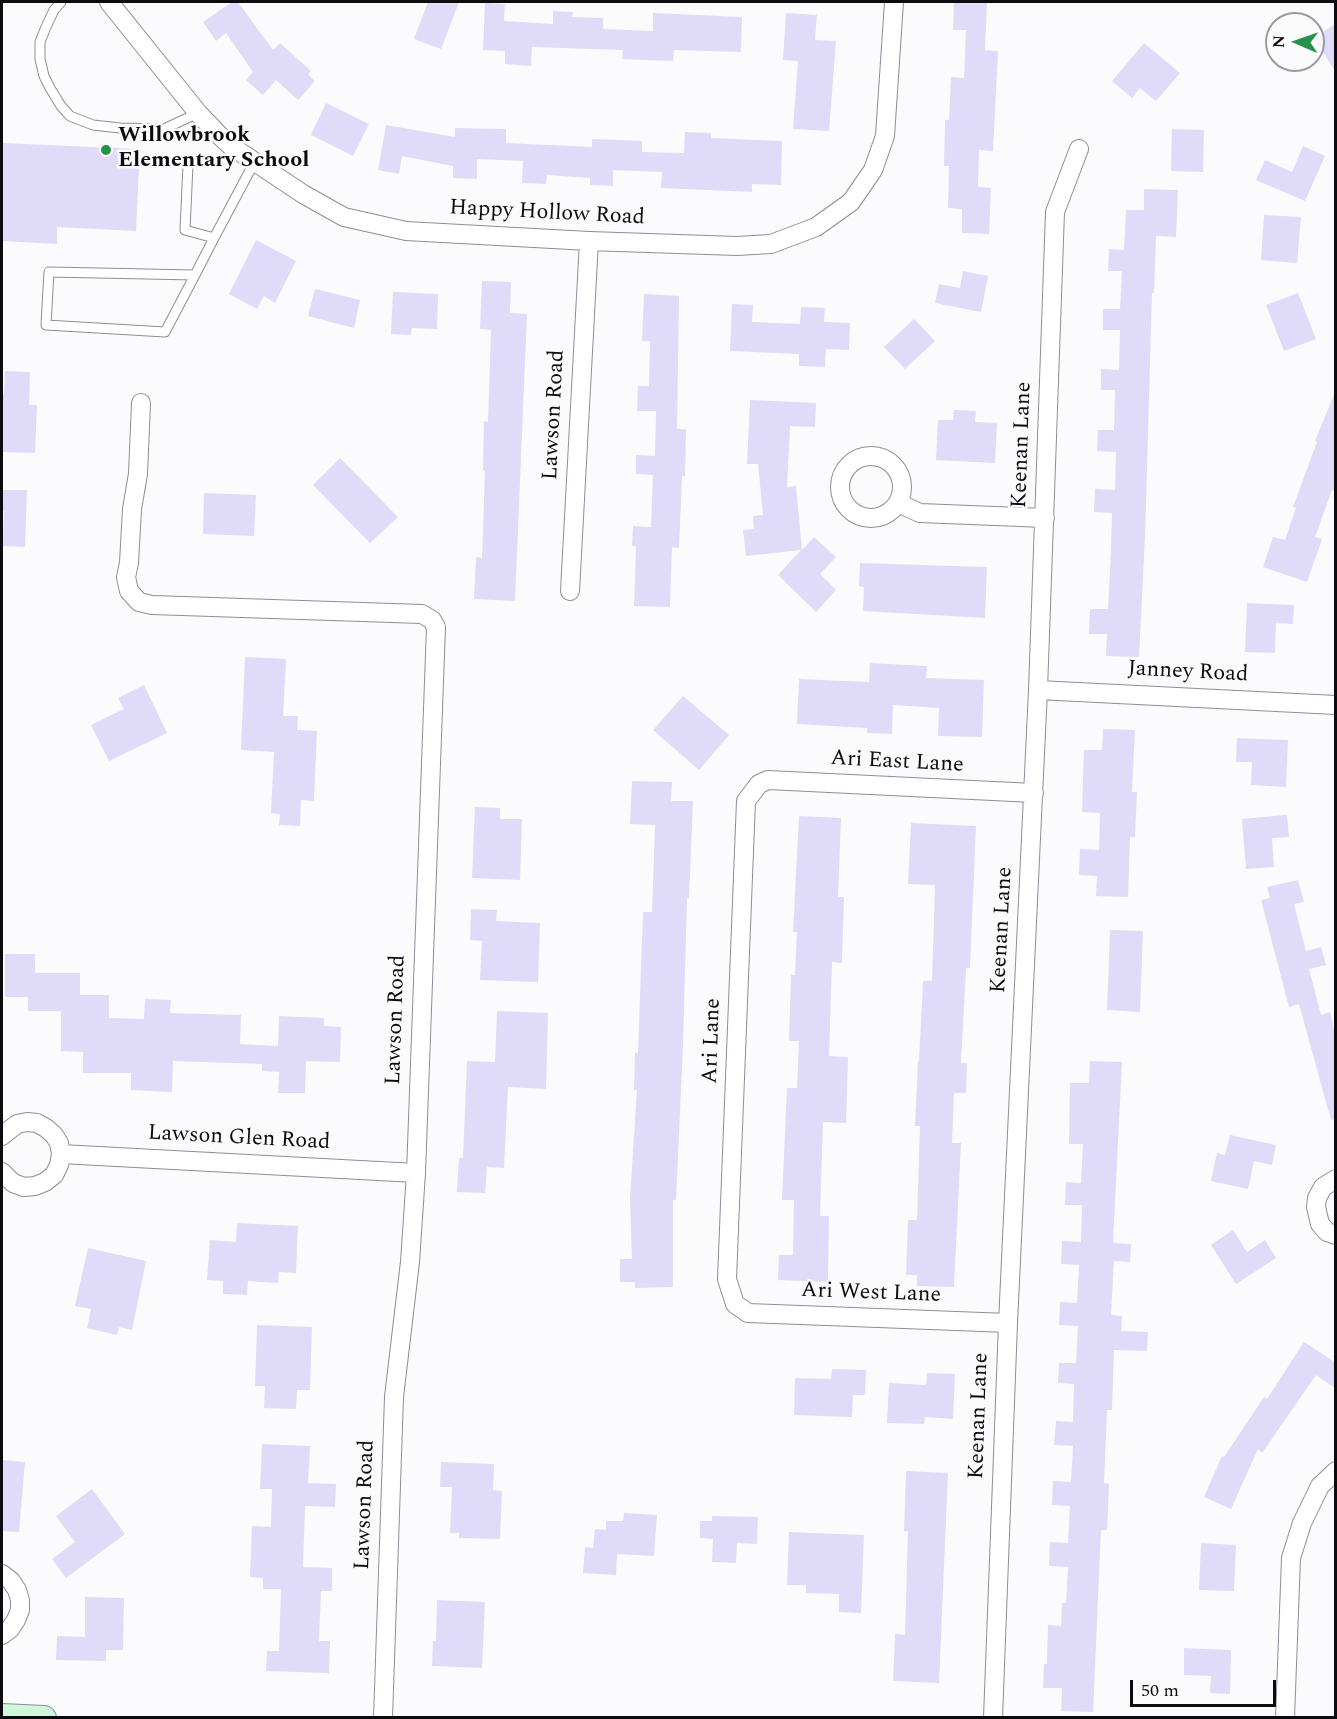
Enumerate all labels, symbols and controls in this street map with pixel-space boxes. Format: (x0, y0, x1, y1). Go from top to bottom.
north arrow (1265, 12, 1325, 72)
text: N (1267, 34, 1291, 48)
place label: Willowbrook Elementary School (118, 124, 309, 176)
marker: Willowbrook Elementary School (99, 143, 113, 157)
street label: Happy Hollow Road (449, 196, 645, 232)
street label: Lawson Road (538, 349, 572, 481)
street label: Keenan Lane (1008, 381, 1038, 509)
street label: Janney Road (1127, 657, 1249, 689)
street label: Ari East Lane (830, 746, 964, 780)
street label: Keenan Lane (987, 866, 1019, 994)
street label: Lawson Road (382, 954, 412, 1086)
street label: Ari Lane (698, 998, 728, 1084)
street label: Lawson Glen Road (147, 1121, 331, 1157)
street label: Ari West Lane (801, 1278, 941, 1310)
street label: Keenan Lane (965, 1352, 995, 1480)
street label: Lawson Road (351, 1439, 381, 1571)
scale bar (1133, 1668, 1278, 1706)
text: 50 m (1141, 1677, 1179, 1704)

